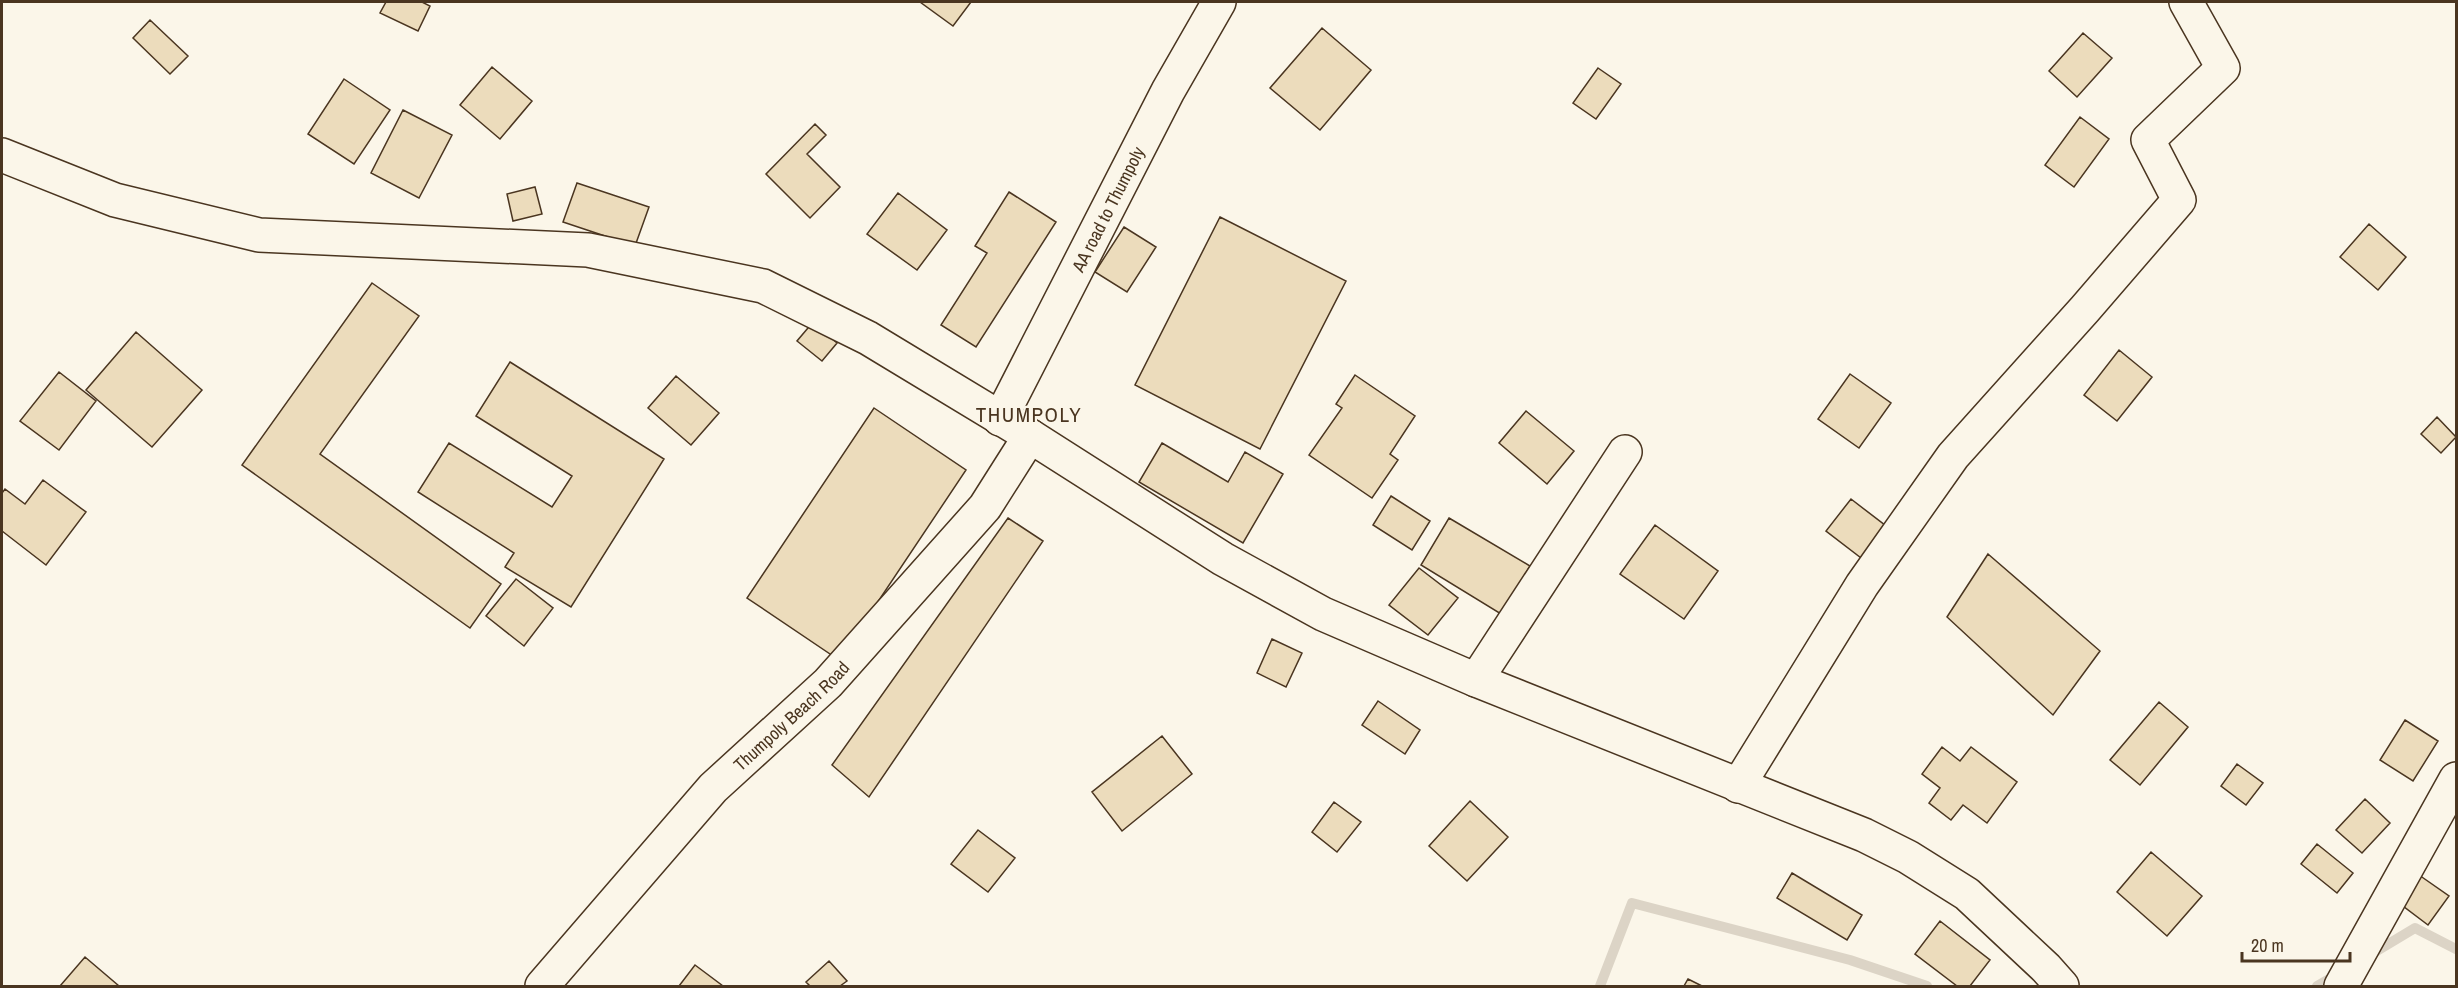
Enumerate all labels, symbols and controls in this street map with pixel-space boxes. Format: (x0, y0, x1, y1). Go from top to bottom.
street label: AA road to Thumpoly (1065, 141, 1150, 277)
district label: THUMPOLY (976, 400, 1082, 429)
street label: Thumpoly Beach Road (728, 655, 855, 776)
scale bar (2242, 925, 2350, 963)
text: 20 m (2251, 933, 2284, 958)

